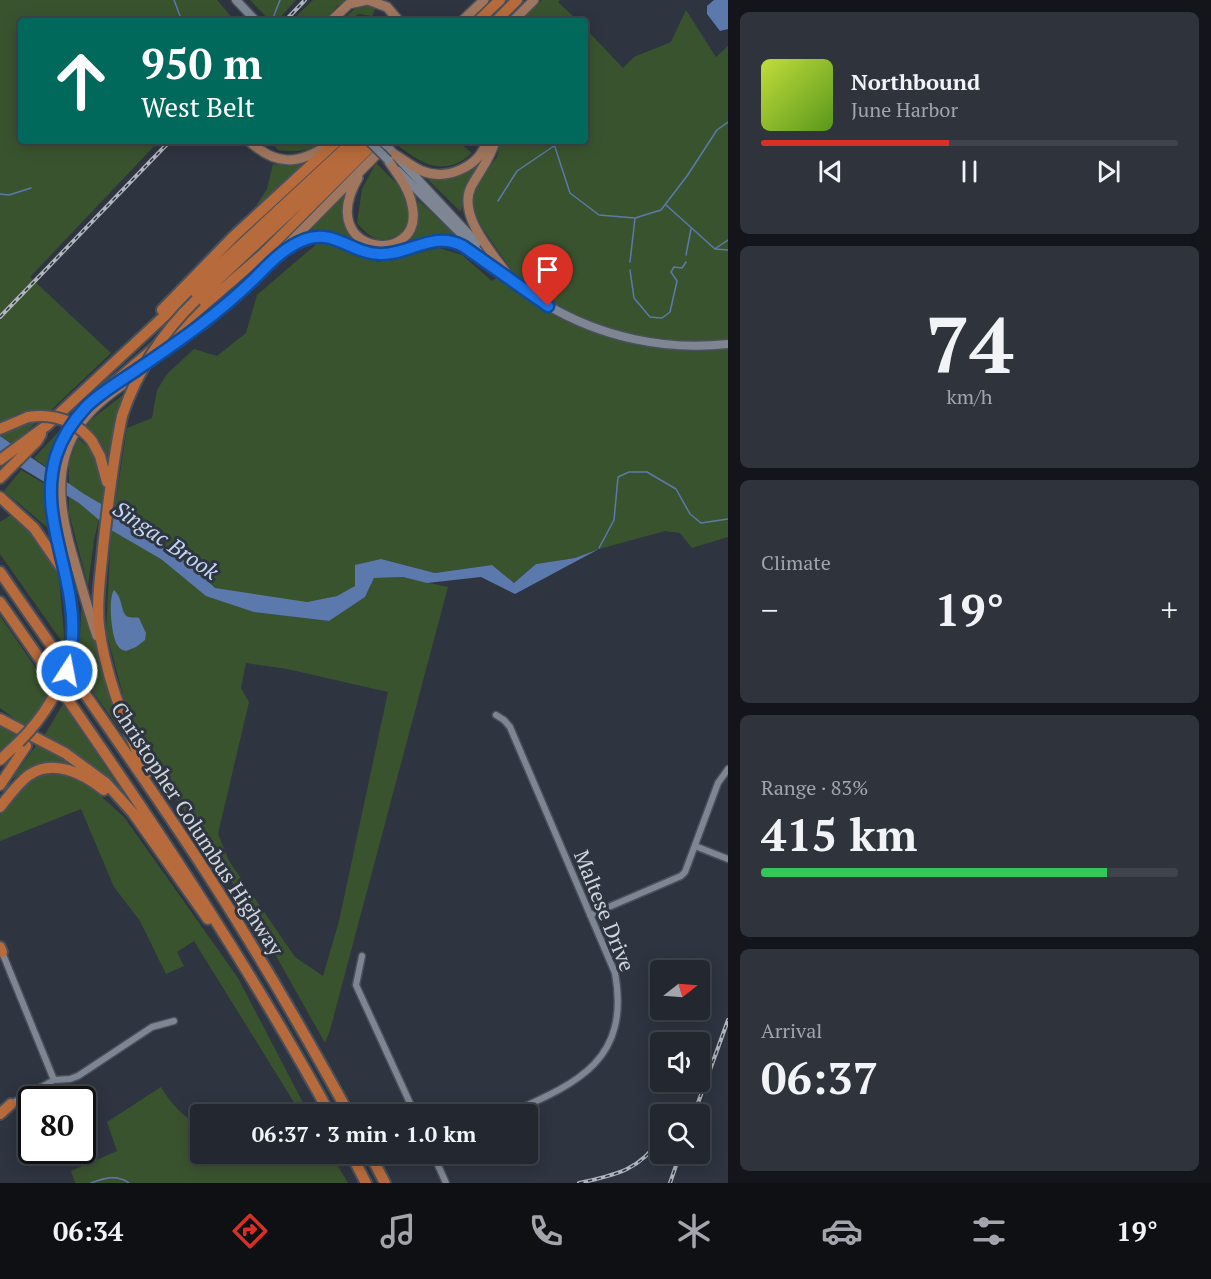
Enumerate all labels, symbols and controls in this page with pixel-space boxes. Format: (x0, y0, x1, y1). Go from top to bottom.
text: 950 m (141, 35, 262, 91)
icon: ahead (42, 42, 120, 120)
text: Northbound (851, 67, 980, 96)
text: West Belt (141, 89, 255, 125)
text: June Harbor (851, 96, 958, 123)
icon: previous (814, 155, 847, 188)
icon: pause (953, 155, 986, 188)
icon: next (1092, 155, 1125, 188)
pin (522, 244, 573, 306)
icon: arrive (531, 253, 564, 286)
text: 74 (925, 292, 1014, 395)
text: km/h (946, 383, 993, 410)
water label: Singac Brook (108, 494, 225, 586)
text: Climate (761, 549, 831, 576)
text: 19° (935, 579, 1004, 639)
text: − (761, 588, 779, 631)
text: + (1160, 588, 1178, 631)
position arrow (35, 639, 99, 703)
street label: Christopher Columbus Highway (105, 696, 291, 961)
text: Range · 83% (761, 774, 868, 801)
text: 415 km (761, 804, 917, 864)
street label: Maltese Drive (568, 846, 642, 975)
north arrow (650, 960, 710, 1020)
map controls (650, 960, 710, 1164)
text: Arrival (761, 1017, 822, 1044)
button: sound (650, 1032, 710, 1092)
text: 06:37 (761, 1047, 878, 1107)
speed limit sign: 80 (18, 1086, 96, 1164)
button: search (650, 1104, 710, 1164)
text: 06:37 · 3 min · 1.0 km (252, 1119, 476, 1148)
icon: directions (229, 1210, 271, 1252)
icon: music (377, 1210, 419, 1252)
icon: phone (525, 1210, 567, 1252)
icon: climate (673, 1210, 715, 1252)
icon: car (821, 1210, 863, 1252)
icon: filters (968, 1210, 1010, 1252)
text: 06:34 (53, 1213, 123, 1249)
text: 19° (1116, 1213, 1158, 1249)

